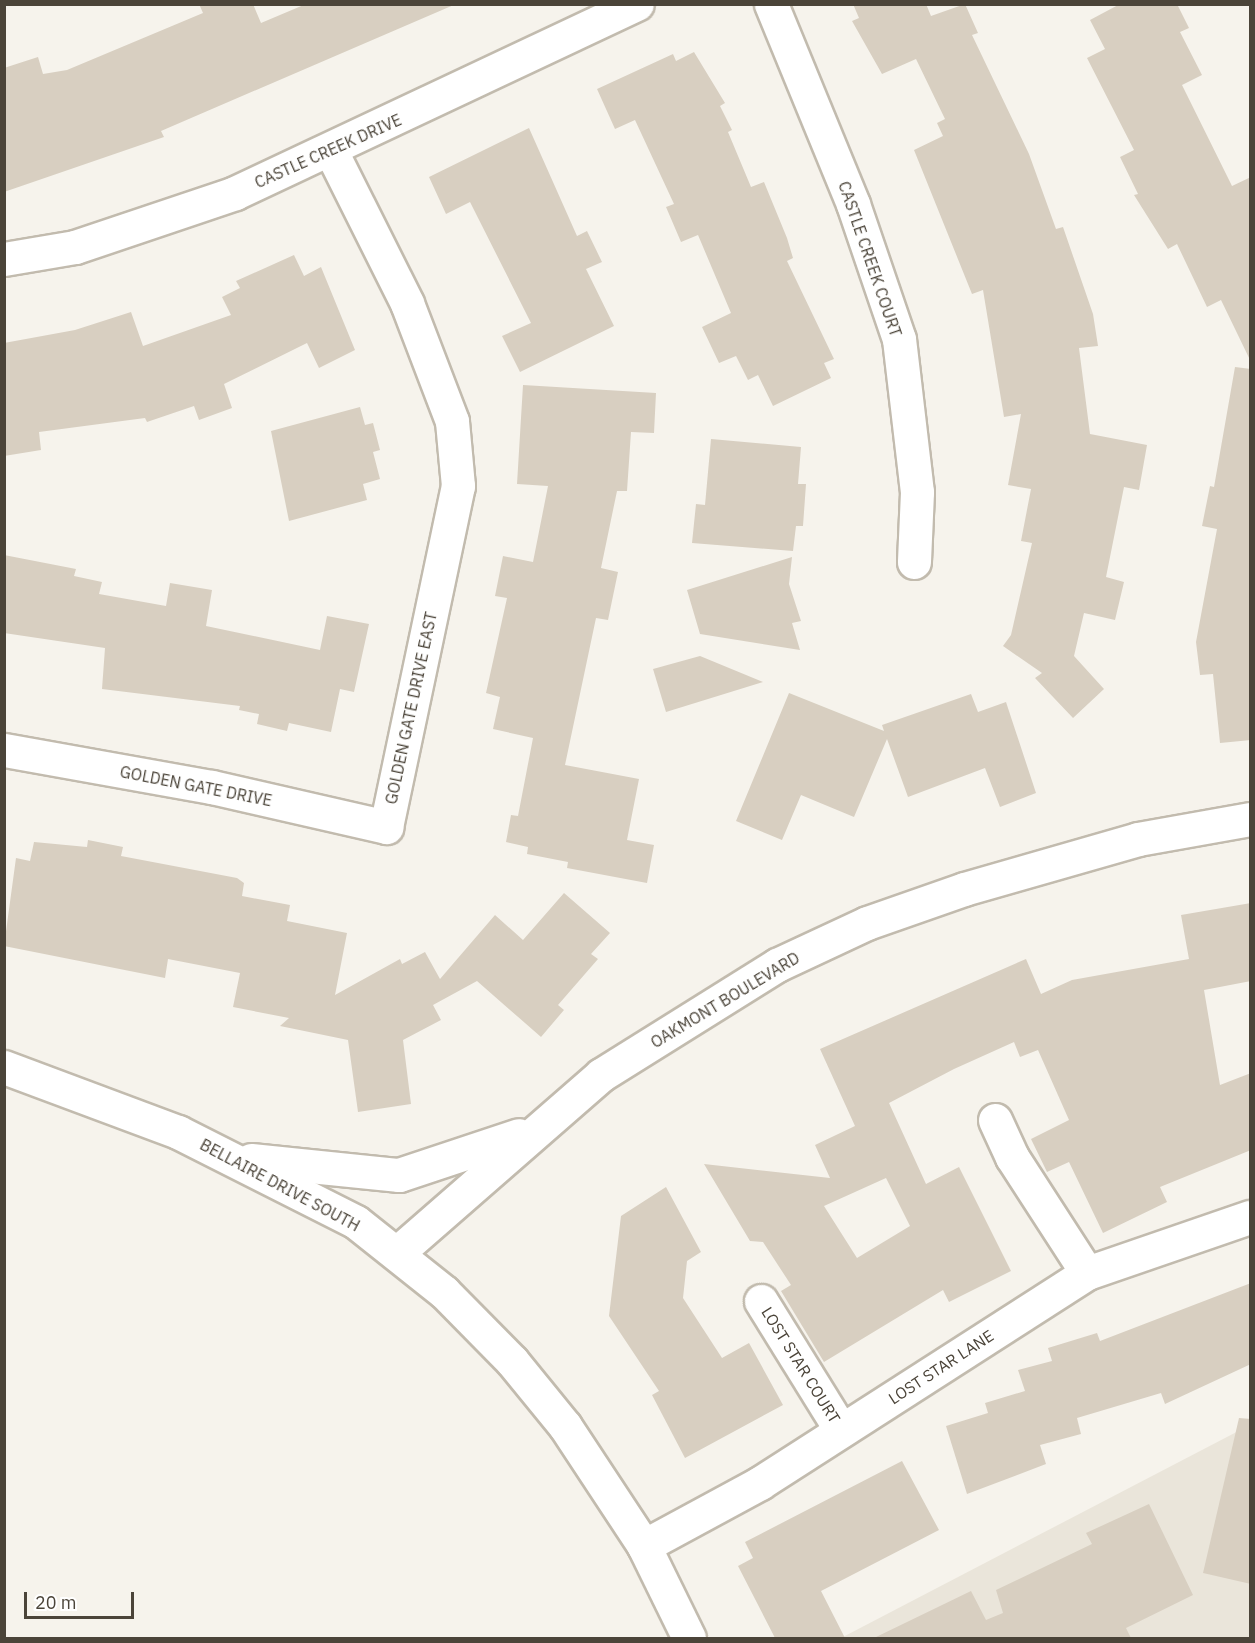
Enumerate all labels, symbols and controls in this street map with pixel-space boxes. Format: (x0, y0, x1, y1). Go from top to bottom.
street label: CASTLE CREEK DRIVE (252, 110, 404, 192)
street label: CASTLE CREEK COURT (834, 179, 906, 339)
street label: GOLDEN GATE DRIVE EAST (381, 610, 441, 806)
street label: GOLDEN GATE DRIVE (118, 762, 274, 810)
street label: OAKMONT BOULEVARD (647, 948, 803, 1052)
street label: BELLAIRE DRIVE SOUTH (197, 1135, 363, 1235)
street label: LOST STAR COURT (758, 1303, 844, 1427)
street label: LOST STAR LANE (885, 1326, 997, 1408)
scale bar (27, 1580, 136, 1618)
text: 20 m (35, 1591, 77, 1614)

